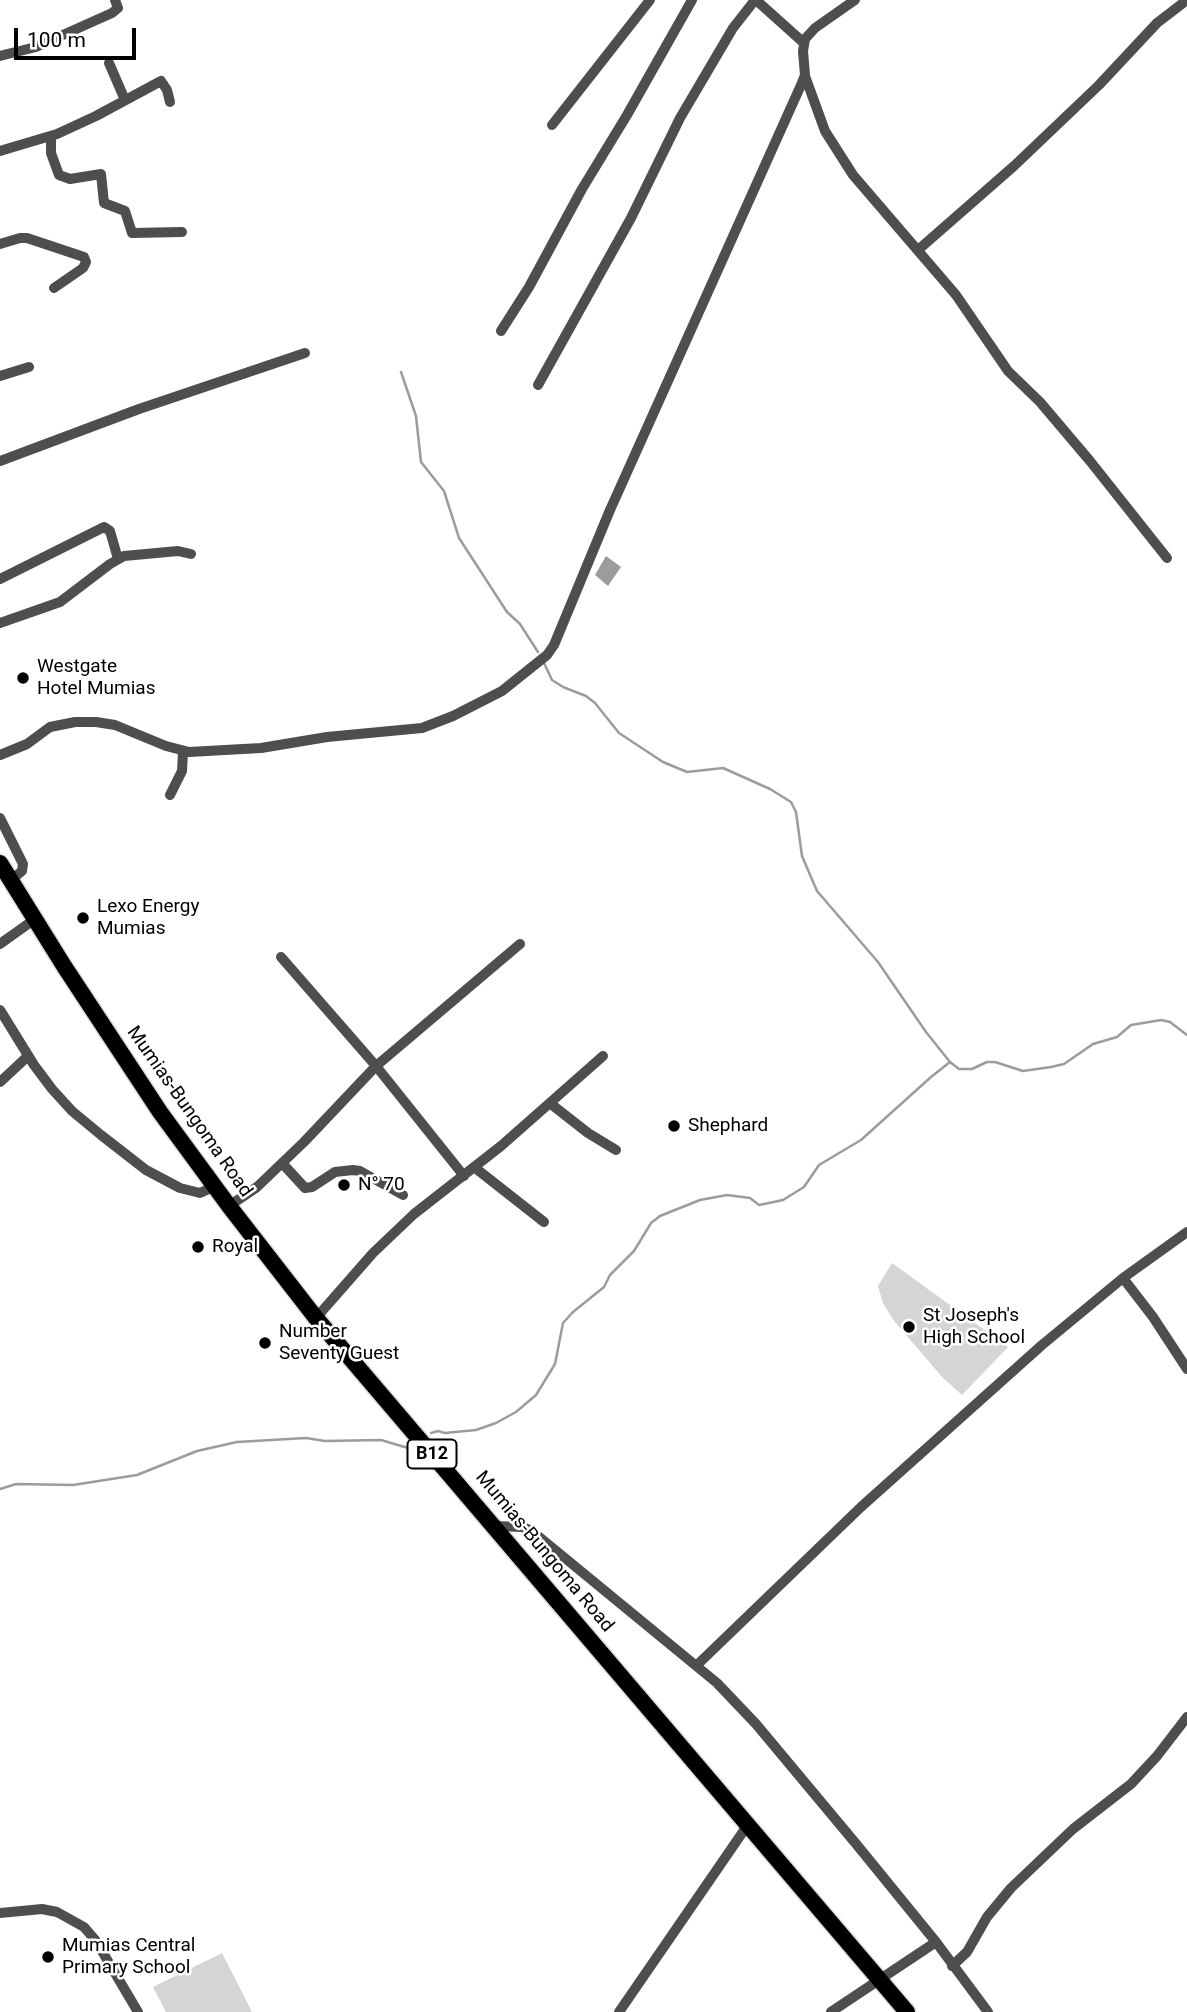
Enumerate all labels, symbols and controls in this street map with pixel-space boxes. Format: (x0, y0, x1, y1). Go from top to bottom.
scale bar (18, 14, 140, 58)
text: 100 m (27, 28, 86, 52)
place label: Westgate Hotel Mumias (37, 656, 155, 700)
marker: Westgate Hotel Mumias (15, 670, 31, 686)
place label: Lexo Energy Mumias (97, 896, 199, 940)
marker: Lexo Energy Mumias (75, 910, 91, 926)
street label: Mumias-Bungoma Road (121, 1022, 257, 1202)
place label: Shephard (688, 1115, 768, 1137)
marker: Shephard (666, 1118, 682, 1134)
place label: N° 70 (358, 1174, 405, 1196)
marker: N° 70 (336, 1177, 352, 1193)
place label: Royal (212, 1236, 258, 1258)
marker: Royal (190, 1239, 206, 1255)
place label: St Joseph's High School (923, 1305, 1025, 1349)
marker: St Joseph's High School (901, 1319, 917, 1335)
place label: Number Seventy Guest (279, 1321, 399, 1365)
marker: Number Seventy Guest (257, 1335, 273, 1351)
road number: B12 (408, 1440, 457, 1469)
street label: Mumias-Bungoma Road (470, 1467, 618, 1637)
place label: Mumias Central Primary School (62, 1935, 195, 1979)
marker: Mumias Central Primary School (40, 1949, 56, 1965)

